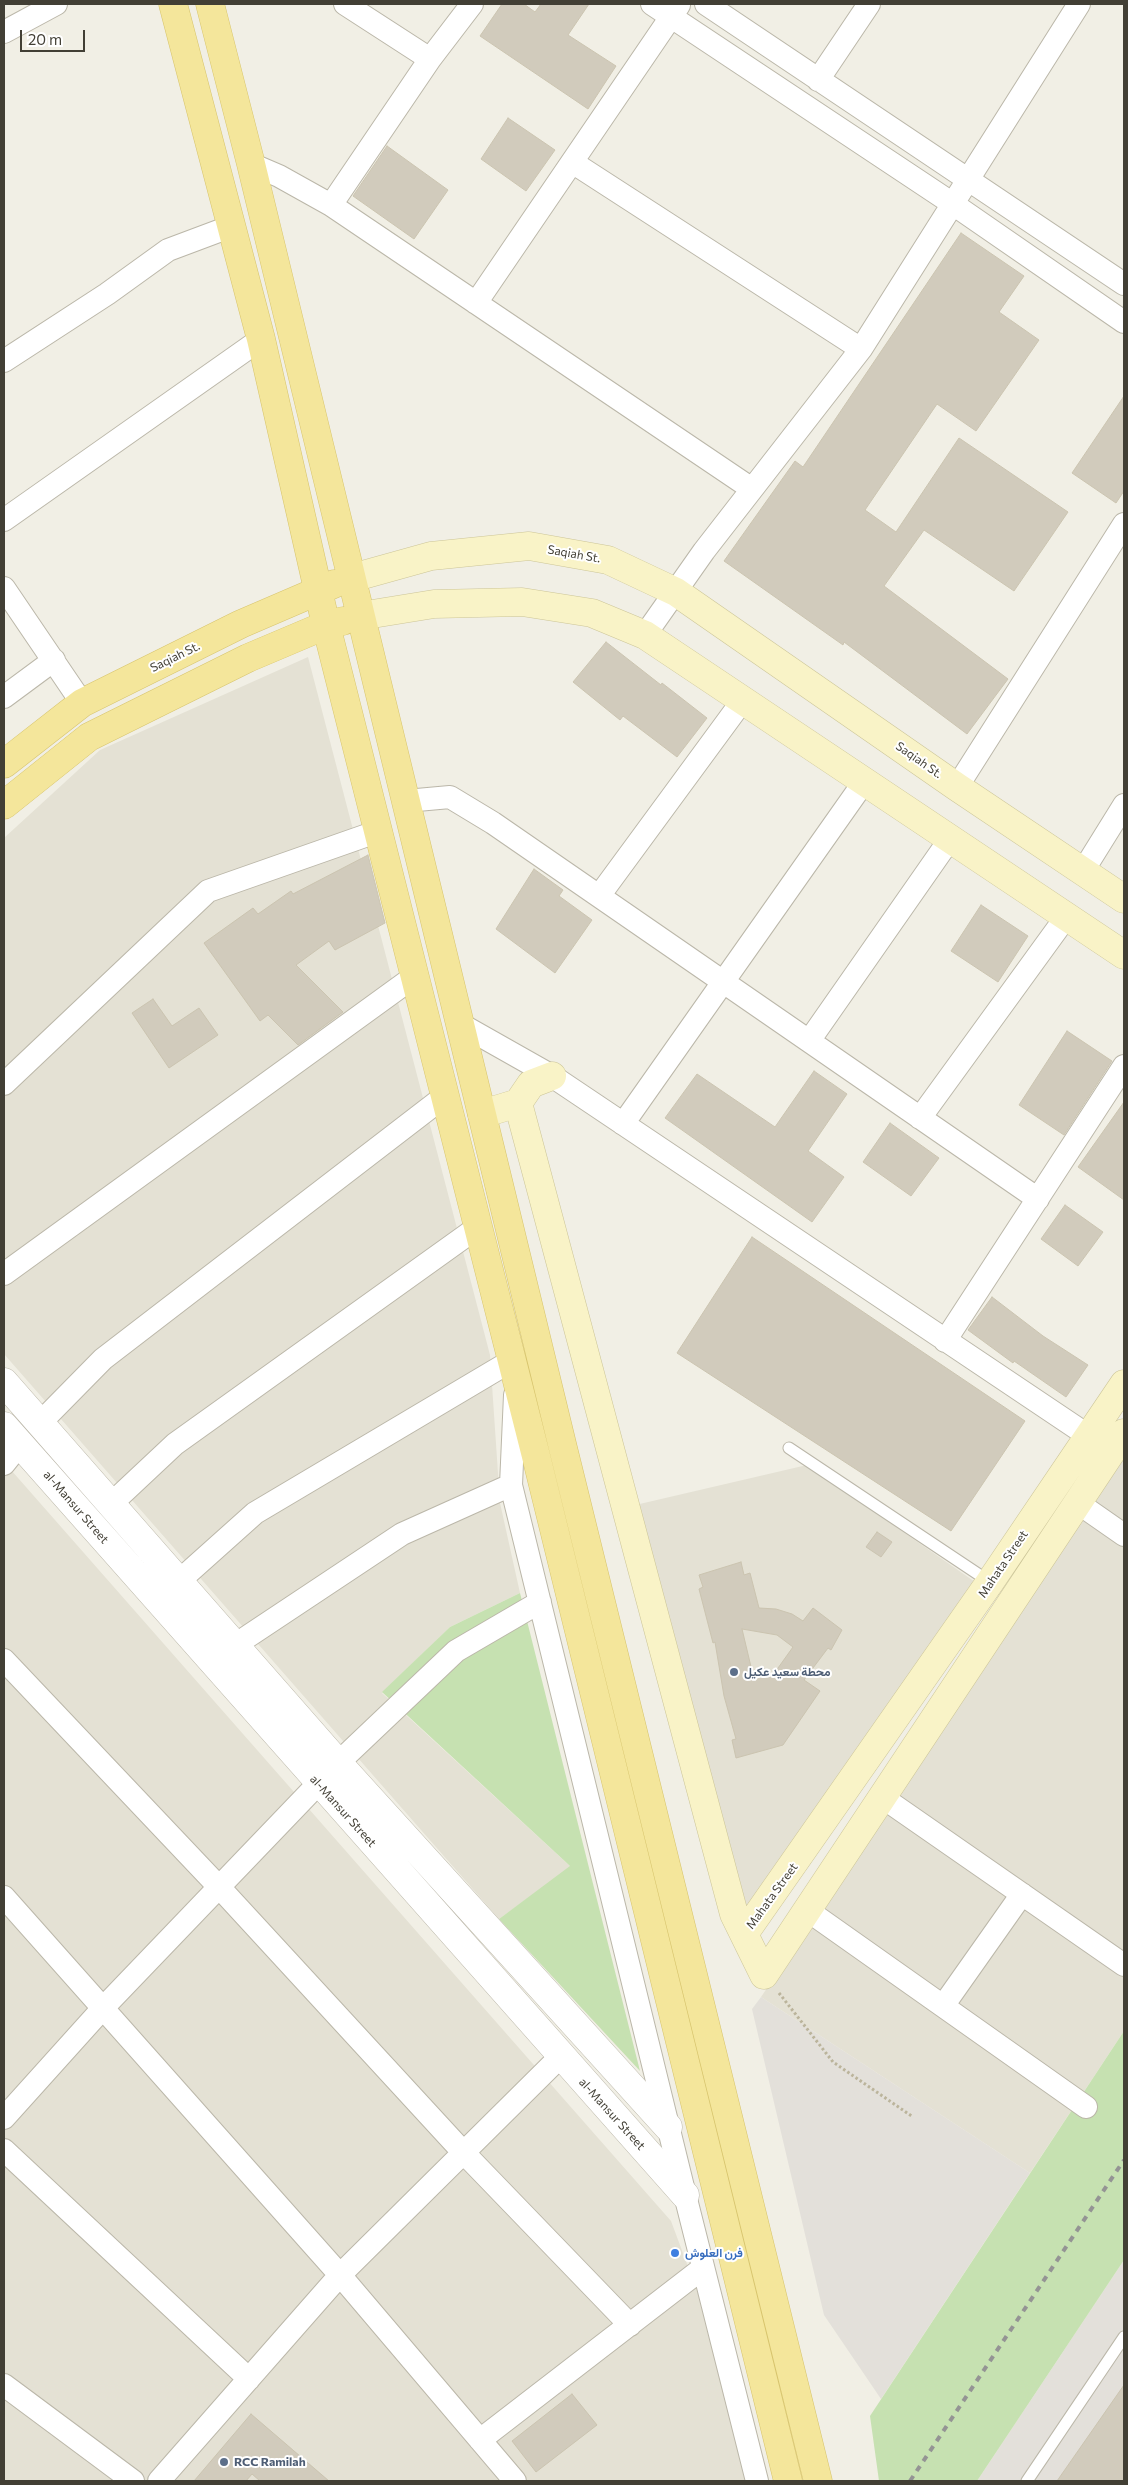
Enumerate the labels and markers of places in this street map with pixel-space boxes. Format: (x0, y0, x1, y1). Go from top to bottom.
place label: محطة سعيد عكيل (744, 1665, 830, 1679)
marker: محطة سعيد عكيل (728, 1666, 740, 1678)
place label: فرن العلوش (685, 2246, 743, 2260)
marker: فرن العلوش (669, 2247, 681, 2259)
place label: RCC Ramilah (234, 2455, 306, 2469)
marker: RCC Ramilah (218, 2456, 230, 2468)

